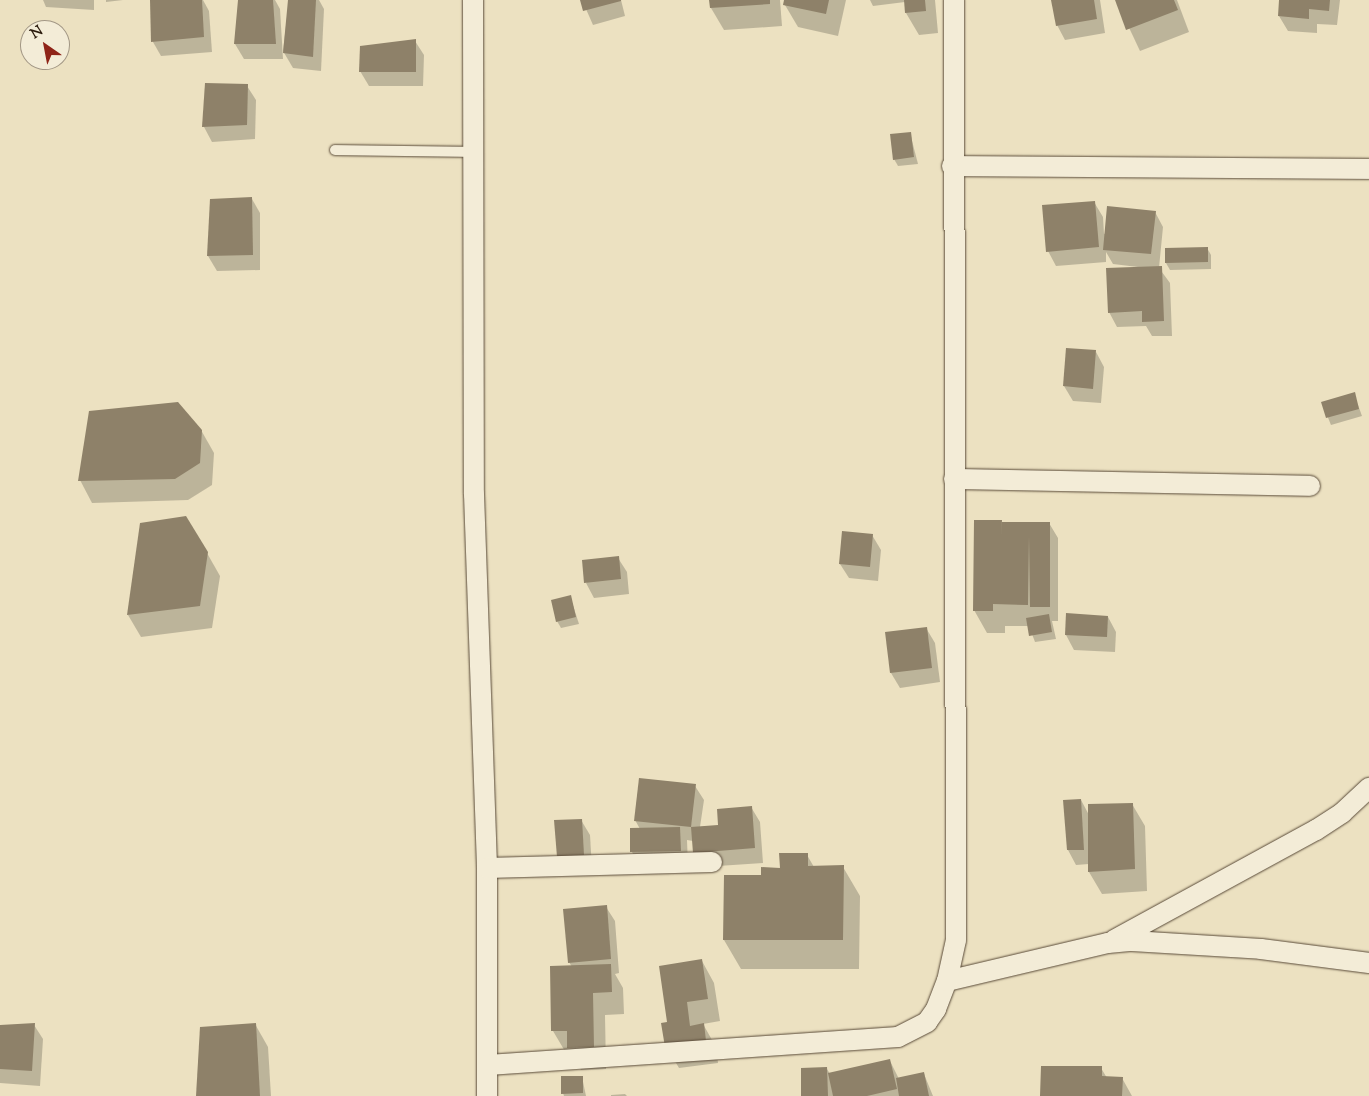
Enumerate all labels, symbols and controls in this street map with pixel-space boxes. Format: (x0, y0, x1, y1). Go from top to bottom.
north arrow (20, 20, 70, 70)
text: N (27, 22, 48, 45)

